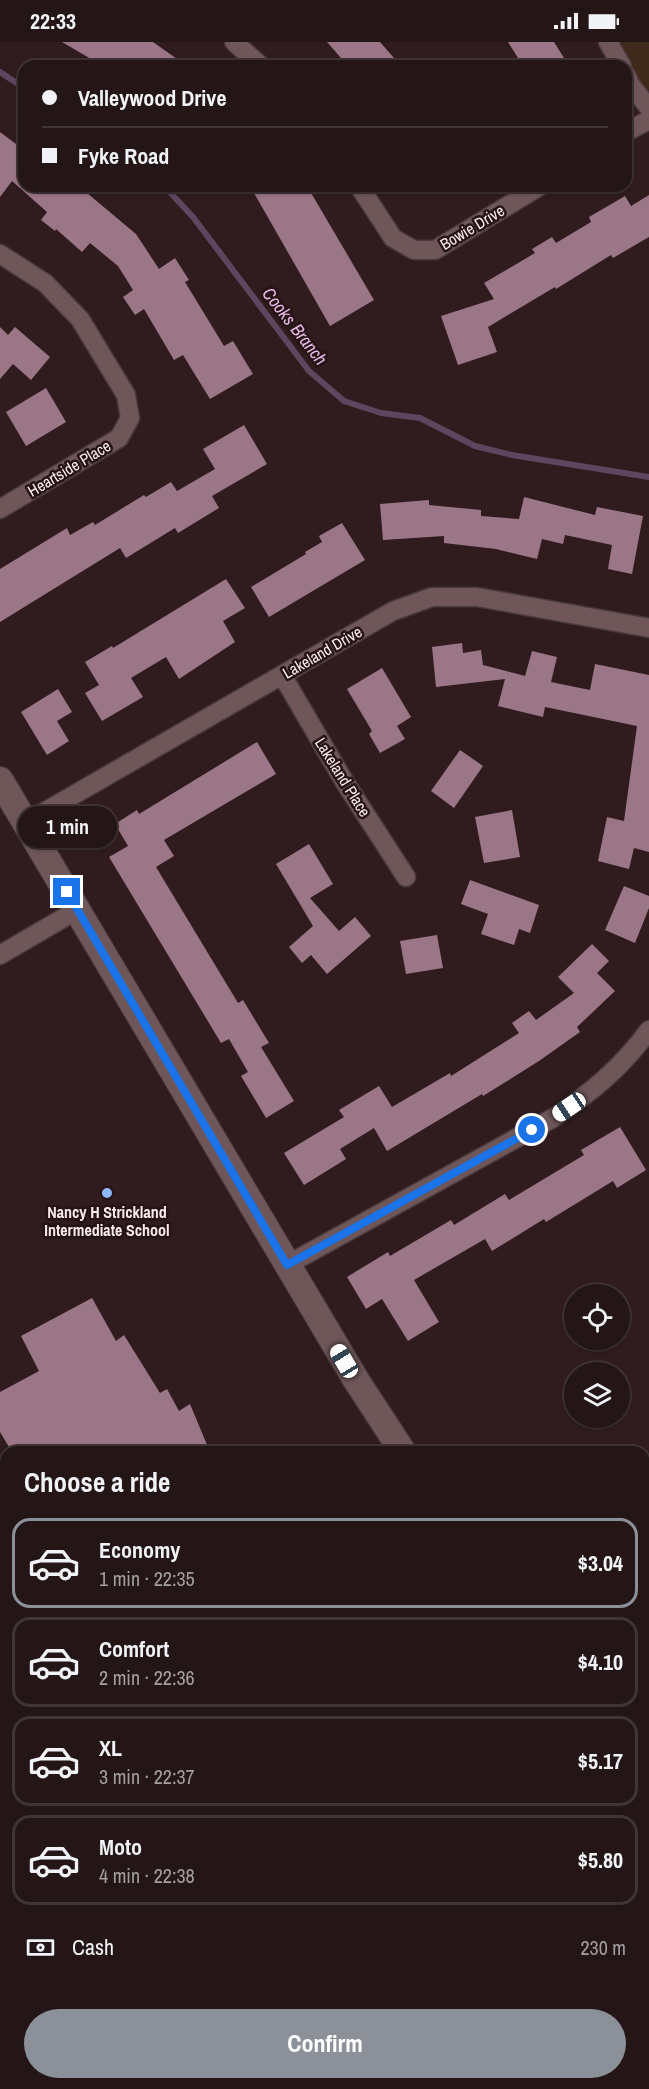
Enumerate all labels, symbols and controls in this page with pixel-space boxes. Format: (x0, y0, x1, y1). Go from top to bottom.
text: 22:33 (30, 6, 76, 36)
text: Valleywood Drive (78, 83, 226, 113)
text: Fyke Road (78, 141, 169, 171)
street label: Bowie Drive (436, 199, 508, 255)
water label: Cooks Branch (257, 282, 333, 370)
street label: Heartside Place (23, 435, 115, 501)
street label: Lakeland Drive (278, 620, 366, 684)
street label: Lakeland Place (310, 733, 376, 821)
callout: 1 min (17, 805, 116, 847)
text: 1 min (46, 813, 89, 840)
route end (53, 878, 80, 905)
car (549, 1089, 589, 1125)
route start (518, 1116, 545, 1143)
marker: Nancy H Strickland Intermediate School (100, 1186, 114, 1200)
place label: Nancy H Strickland Intermediate School (44, 1201, 170, 1241)
map controls (564, 1284, 630, 1428)
button: locate (564, 1284, 630, 1350)
car (327, 1341, 361, 1381)
button: layers (564, 1362, 630, 1428)
text: Choose a ride (24, 1464, 170, 1500)
text: Economy (99, 1535, 180, 1565)
icon: car (27, 1536, 81, 1590)
text: $3.04 (578, 1548, 623, 1578)
text: 1 min · 22:35 (99, 1565, 195, 1592)
text: Comfort (99, 1634, 169, 1664)
icon: car (27, 1635, 81, 1689)
text: $4.10 (578, 1647, 623, 1677)
text: 2 min · 22:36 (99, 1664, 195, 1691)
text: XL (99, 1733, 122, 1763)
icon: car (27, 1734, 81, 1788)
text: $5.17 (578, 1746, 623, 1776)
text: 3 min · 22:37 (99, 1763, 195, 1790)
text: Moto (99, 1832, 142, 1862)
icon: car (27, 1833, 81, 1887)
text: $5.80 (578, 1845, 623, 1875)
text: 4 min · 22:38 (99, 1862, 195, 1889)
icon: cash (24, 1931, 57, 1964)
text: Cash (72, 1932, 114, 1962)
text: 230 m (580, 1934, 626, 1961)
button: Confirm (24, 2009, 626, 2078)

